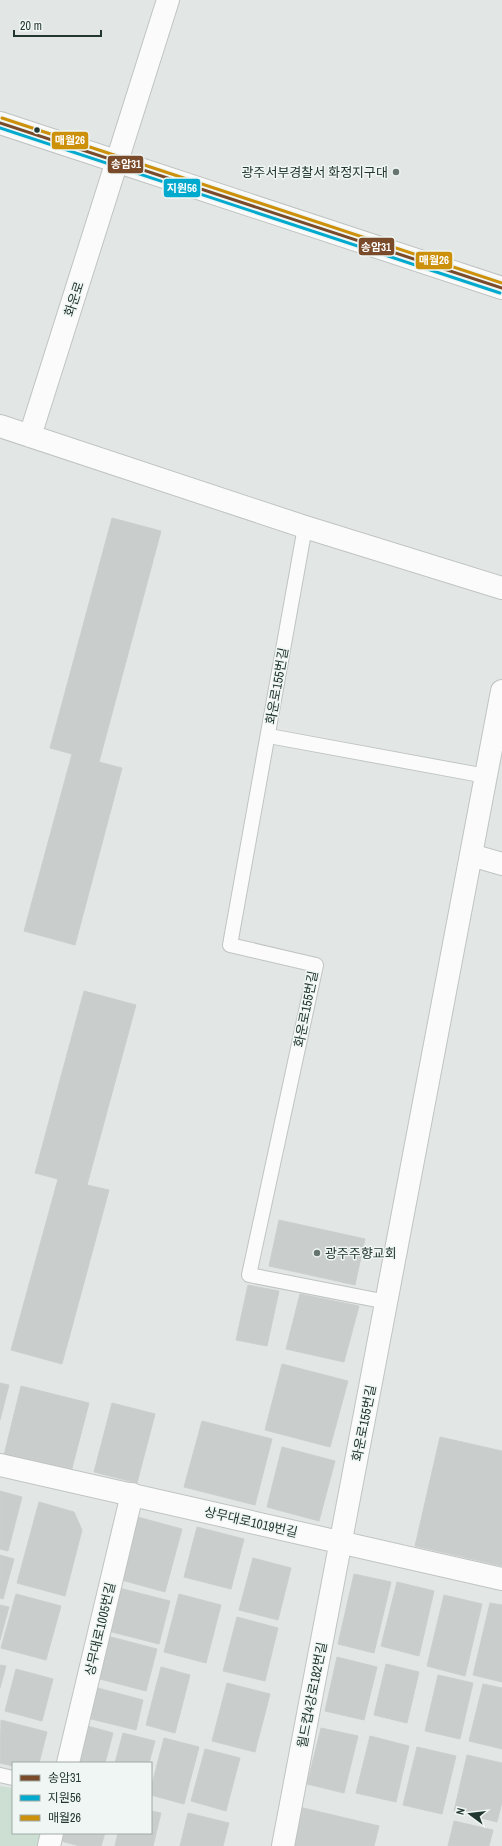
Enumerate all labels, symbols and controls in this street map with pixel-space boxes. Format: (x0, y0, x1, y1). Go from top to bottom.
scale bar (14, 12, 101, 38)
text: 20 m (20, 18, 42, 34)
unlabelled marker (32, 125, 42, 135)
line badge: 매월26 (51, 131, 89, 150)
text: 매월26 (55, 133, 85, 147)
line badge: 송암31 (107, 155, 144, 174)
text: 송암31 (111, 157, 141, 171)
place label: 광주서부경찰서 화정지구대 (242, 164, 388, 181)
marker: 광주서부경찰서 화정지구대 (391, 167, 401, 177)
line badge: 지원56 (163, 178, 201, 198)
text: 지원56 (167, 181, 197, 195)
line badge: 송암31 (358, 237, 395, 256)
text: 송암31 (361, 240, 391, 254)
line badge: 매월26 (415, 251, 453, 270)
text: 매월26 (419, 253, 449, 267)
street label: 화운로 (60, 279, 88, 319)
street label: 화운로155번길 (262, 646, 292, 726)
street label: 화운로155번길 (290, 969, 322, 1049)
place label: 광주주향교회 (325, 1245, 397, 1262)
marker: 광주주향교회 (312, 1248, 322, 1258)
street label: 화운로155번길 (348, 1383, 380, 1463)
street label: 상무대로1019번길 (203, 1503, 299, 1541)
street label: 상무대로1005번길 (81, 1581, 119, 1677)
street label: 월드컵4강로182번길 (293, 1641, 331, 1749)
legend (12, 1762, 152, 1834)
text: 송암31 (48, 1770, 82, 1786)
text: 지원56 (48, 1790, 81, 1806)
north arrow (450, 1794, 490, 1834)
text: N (453, 1806, 468, 1816)
text: 매월26 (48, 1810, 81, 1826)

